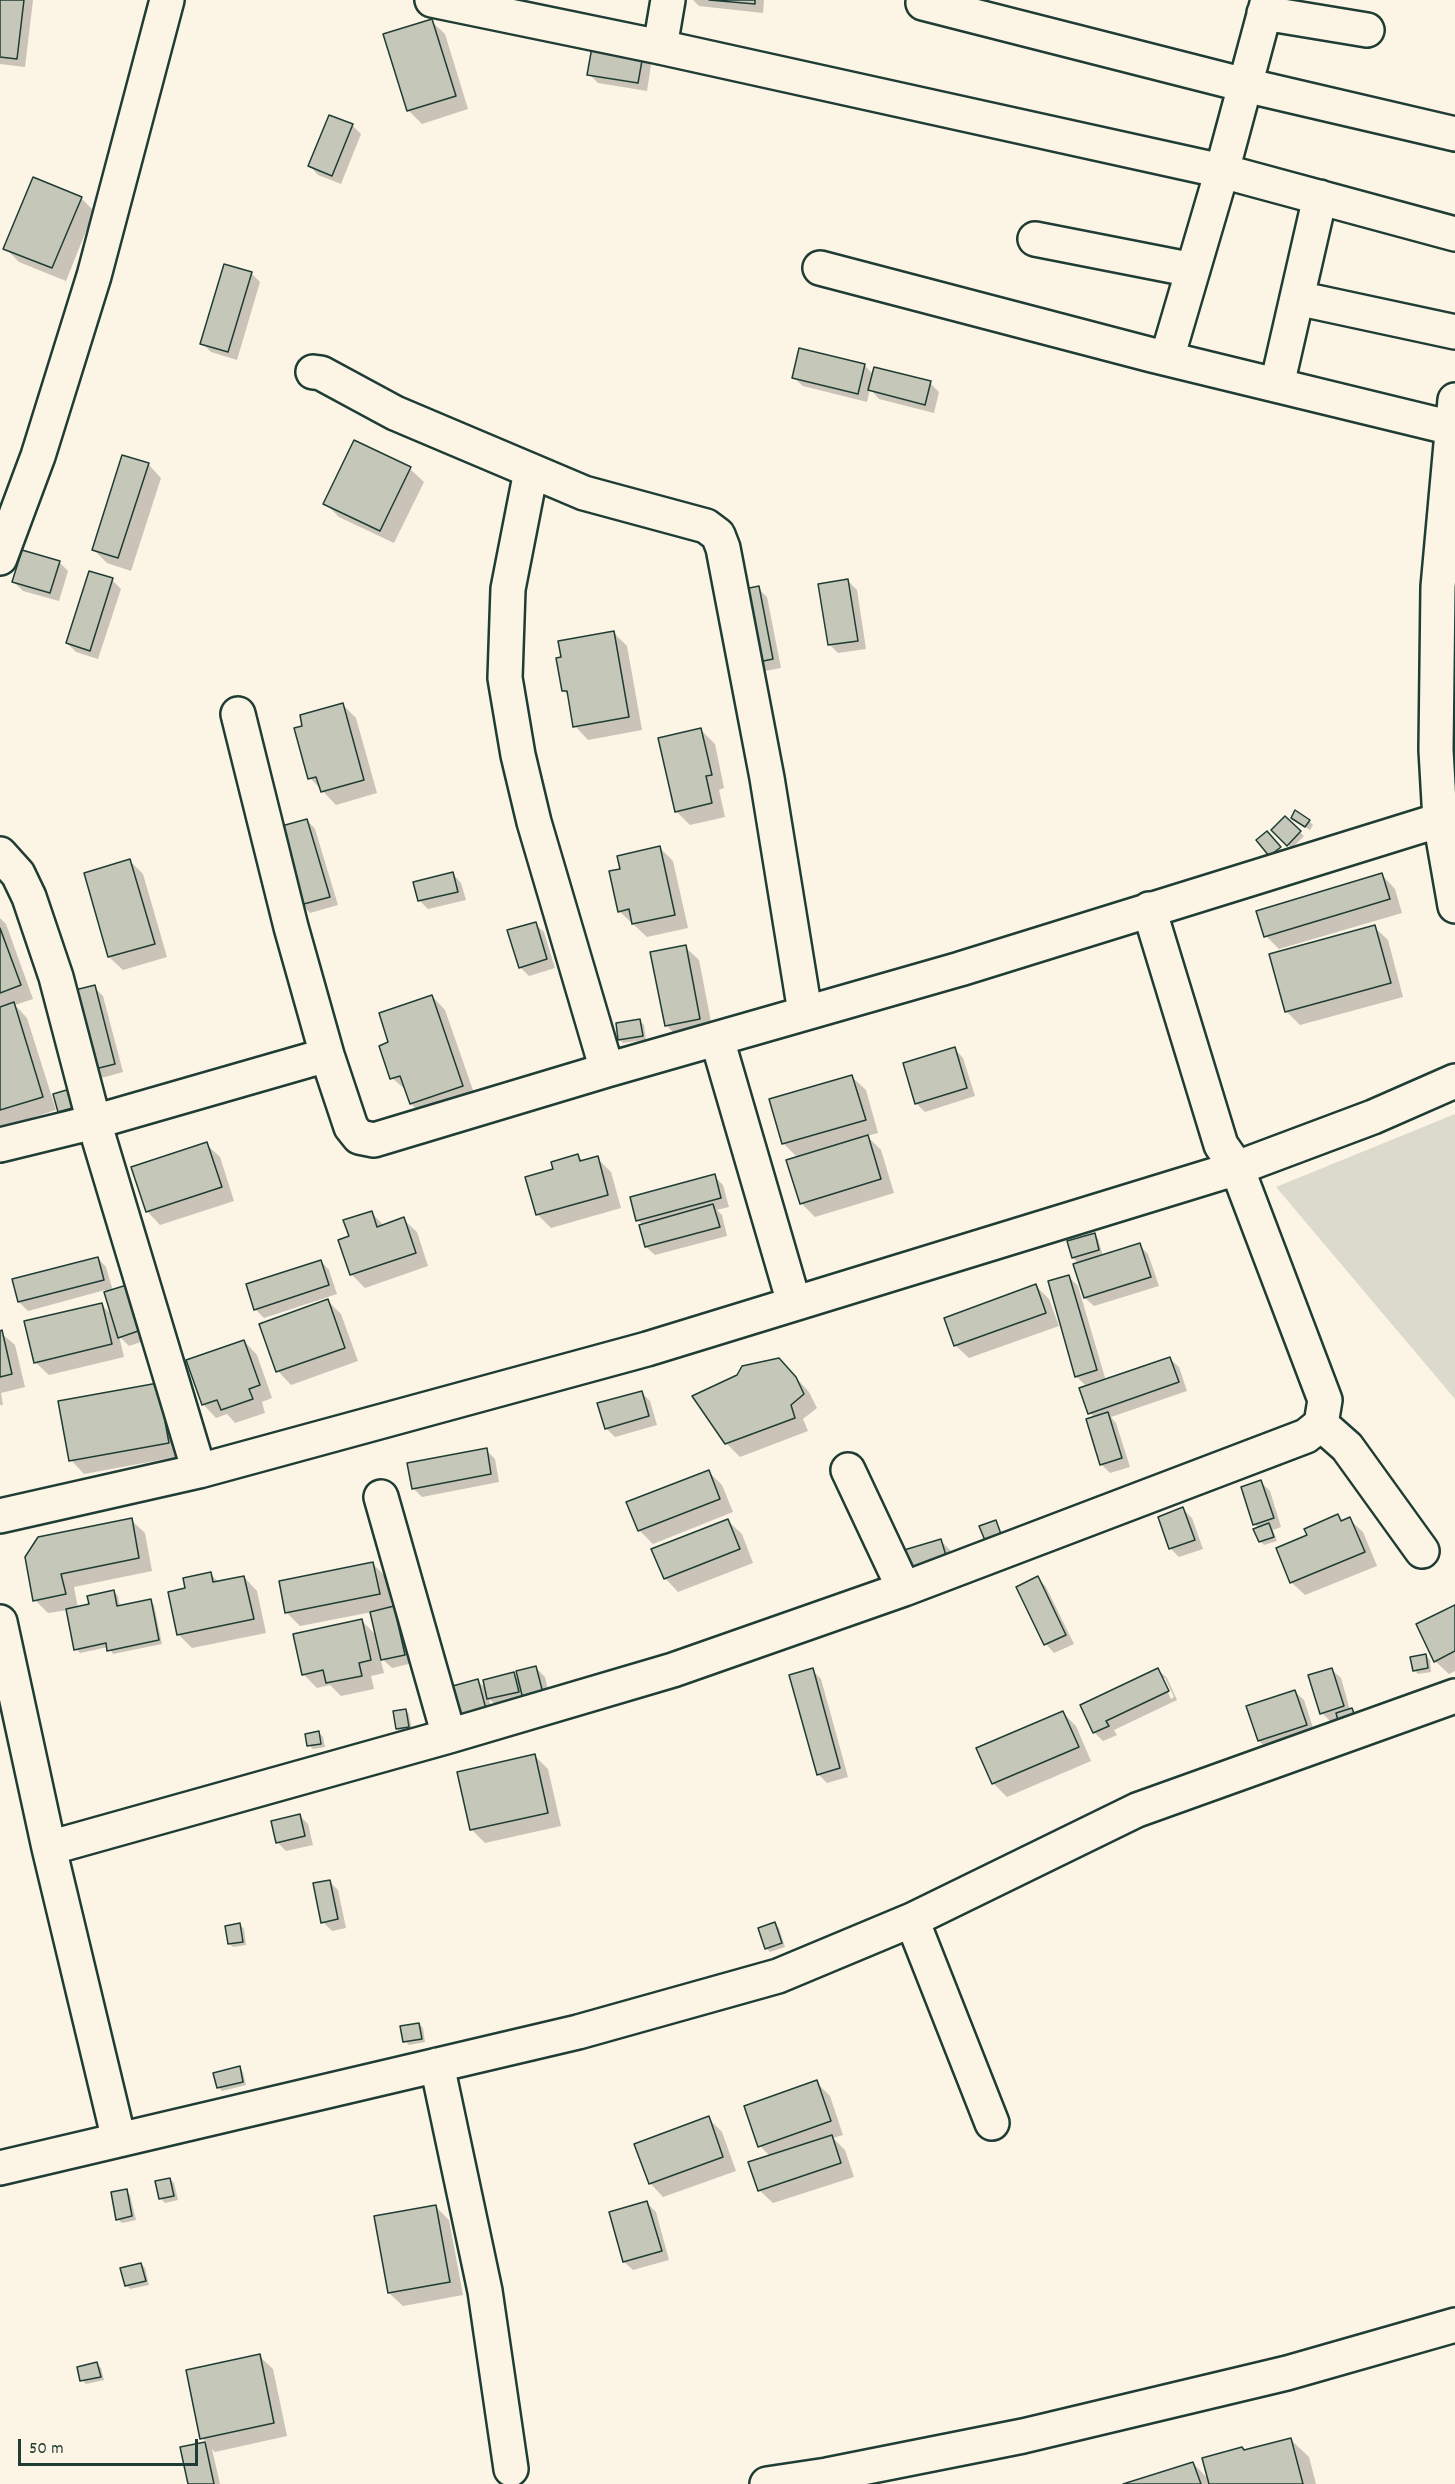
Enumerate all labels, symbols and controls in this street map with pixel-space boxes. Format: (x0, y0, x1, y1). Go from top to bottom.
scale bar (21, 2427, 201, 2465)
text: 50 m (29, 2437, 64, 2462)

